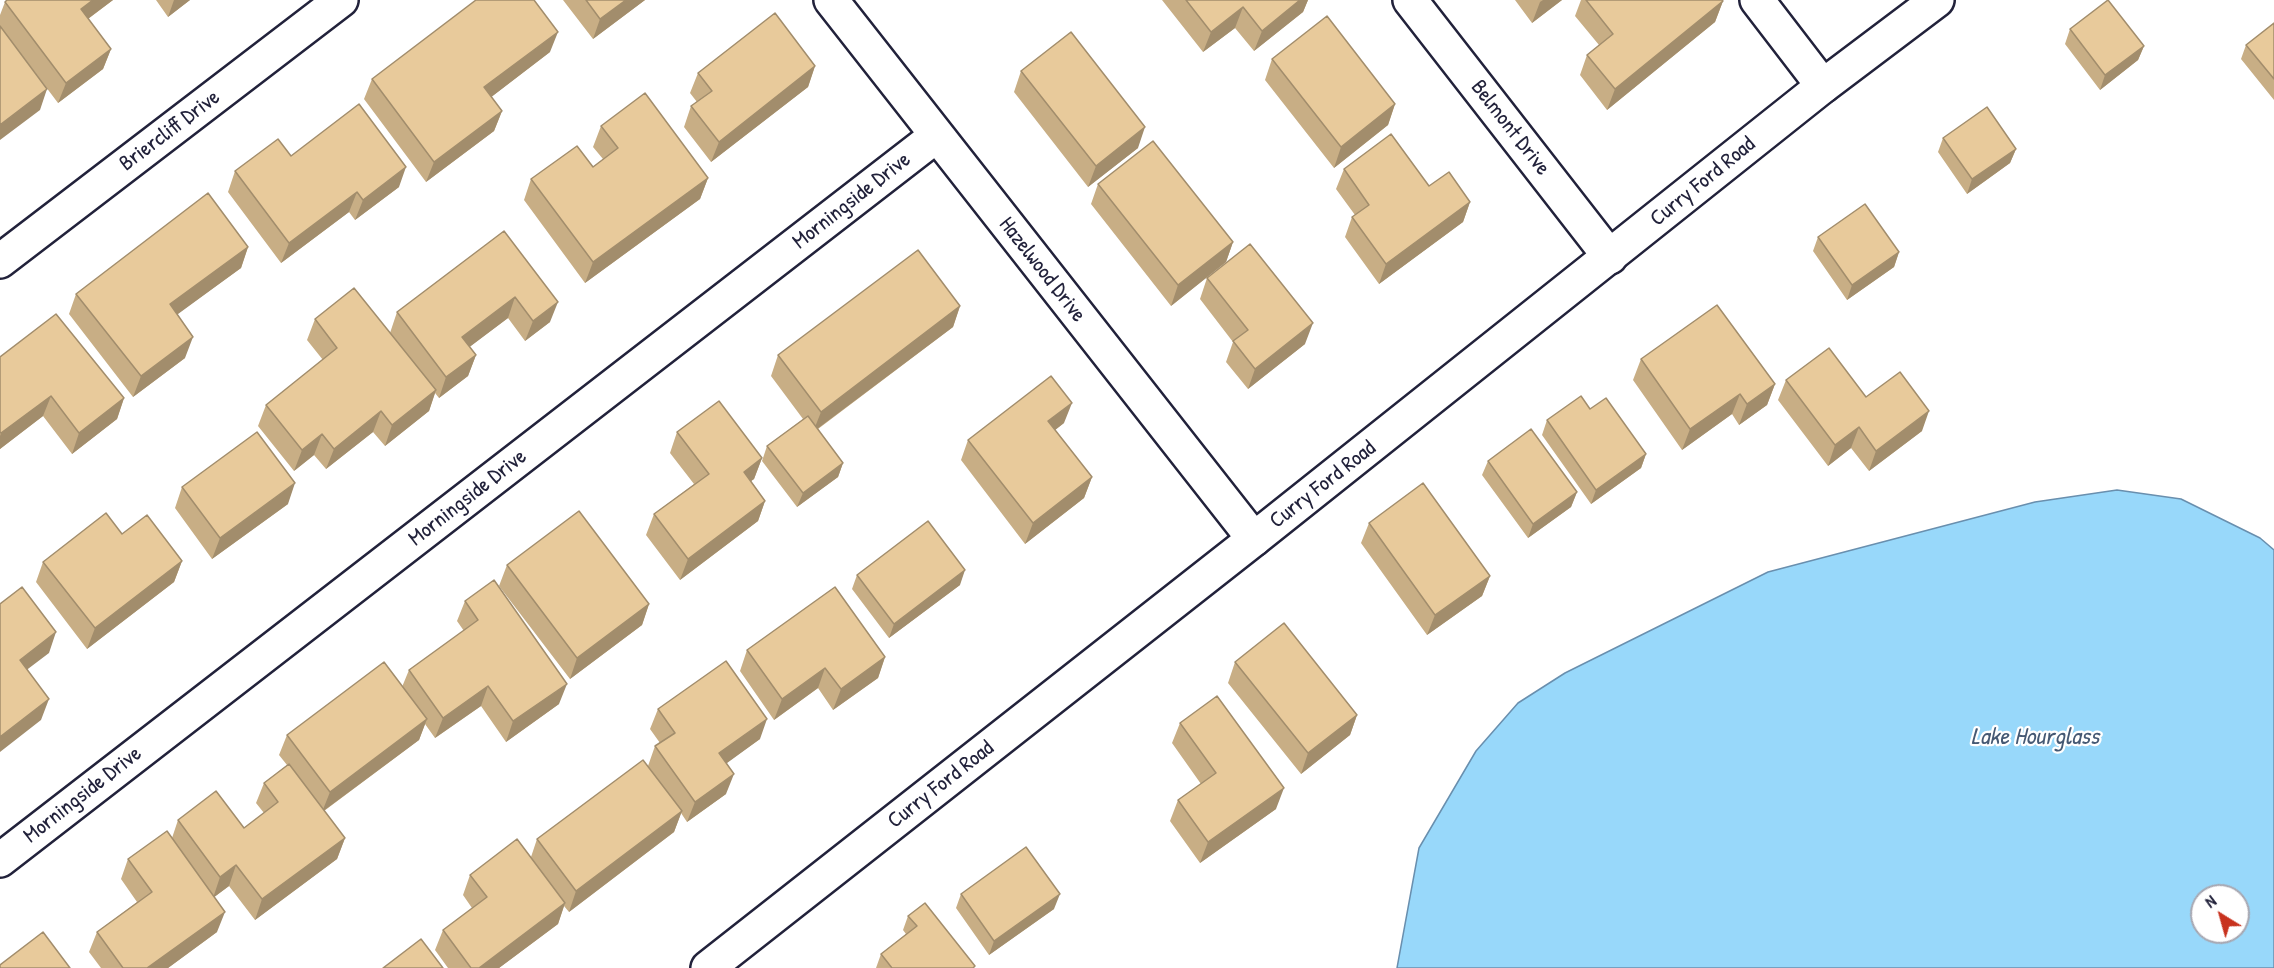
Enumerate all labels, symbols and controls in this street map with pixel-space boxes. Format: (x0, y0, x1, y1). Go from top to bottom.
street label: Belmont Drive (1465, 75, 1555, 181)
street label: Briercliff Drive (114, 85, 226, 177)
street label: Curry Ford Road (1645, 132, 1761, 232)
street label: Morningside Drive (788, 147, 916, 255)
street label: Hazelwood Drive (993, 212, 1091, 328)
street label: Curry Ford Road (1265, 435, 1381, 535)
street label: Morningside Drive (404, 444, 532, 552)
water label: Lake Hourglass (1971, 724, 2099, 752)
street label: Curry Ford Road (883, 735, 999, 835)
street label: Morningside Drive (19, 741, 147, 849)
north arrow (2190, 884, 2250, 944)
text: N (2200, 890, 2220, 913)

